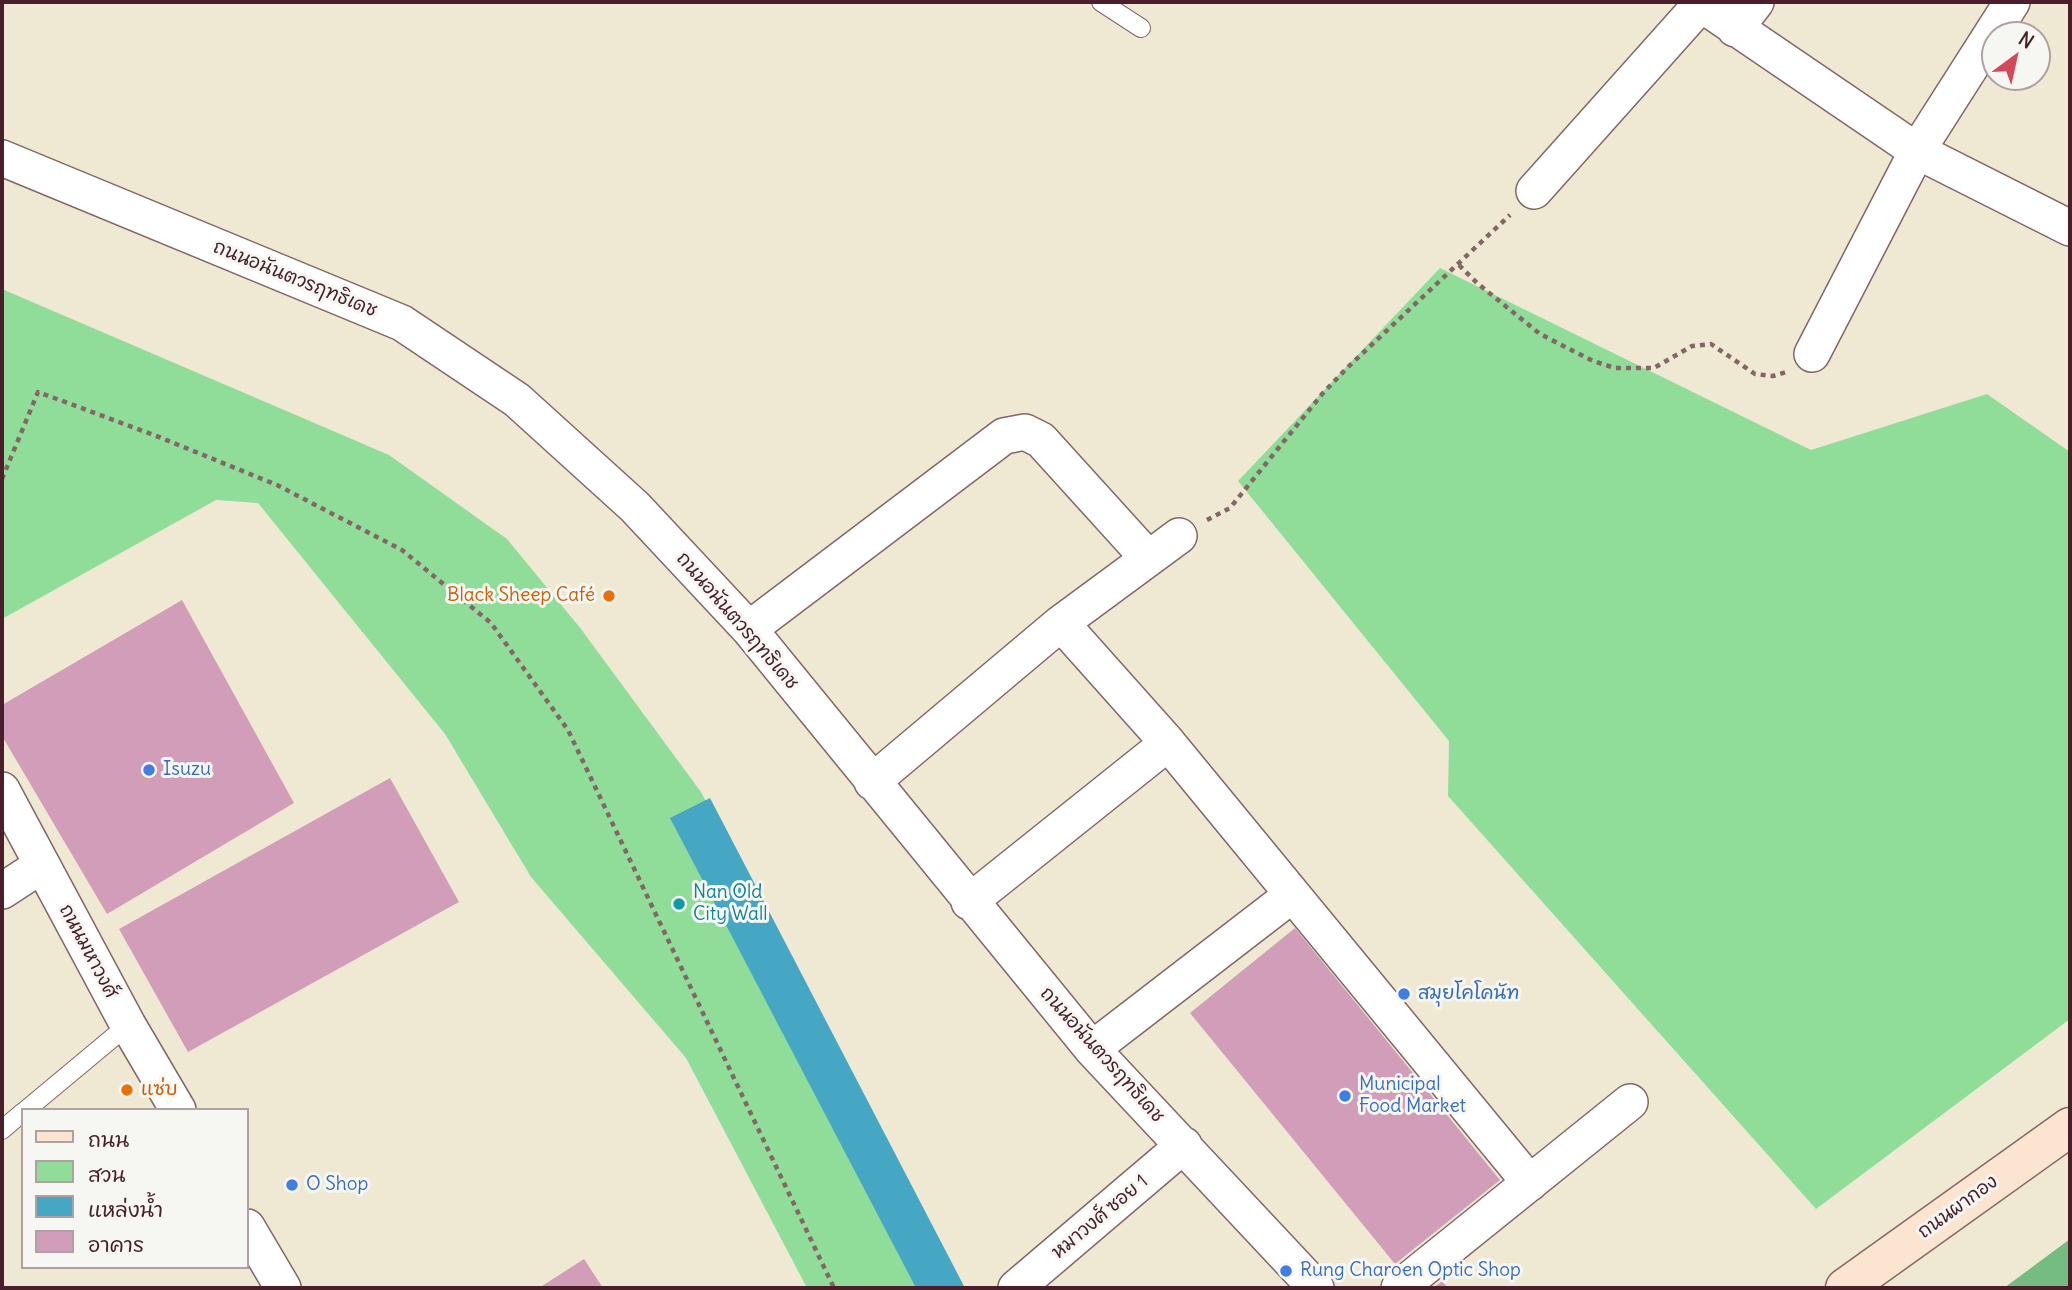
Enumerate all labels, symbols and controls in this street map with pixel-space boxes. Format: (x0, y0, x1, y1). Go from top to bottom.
north arrow (1981, 21, 2051, 91)
text: N (2014, 26, 2038, 54)
street label: ถนนอนันตวรฤทธิเดช (210, 236, 380, 322)
street label: ถนนอนันตวรฤทธิเดช (671, 548, 803, 694)
place label: Black Sheep Café (447, 585, 595, 607)
marker: Black Sheep Café (601, 588, 617, 604)
place label: Isuzu (163, 759, 211, 781)
marker: Isuzu (141, 762, 157, 778)
place label: Nan Old City Wall (693, 882, 767, 926)
marker: Nan Old City Wall (671, 896, 687, 912)
street label: ถนนมหาวงศ์ (54, 900, 122, 1002)
street label: ถนนอนันตวรฤทธิเดช (1035, 983, 1169, 1127)
place label: สมุยโคโคนัท (1418, 983, 1519, 1005)
marker: สมุยโคโคนัท (1396, 986, 1412, 1002)
place label: Municipal Food Market (1359, 1074, 1466, 1118)
place label: แซ่บ (141, 1079, 178, 1101)
marker: แซ่บ (119, 1082, 135, 1098)
marker: Municipal Food Market (1337, 1088, 1353, 1104)
legend (21, 1108, 248, 1269)
text: ถนน (88, 1126, 129, 1153)
text: สวน (88, 1161, 125, 1188)
street label: หมาวงศ์ ซอย 1 (1047, 1170, 1153, 1264)
street label: ถนนผากอง (1914, 1170, 2002, 1244)
place label: O Shop (306, 1174, 368, 1196)
marker: O Shop (284, 1177, 300, 1193)
text: แหล่งน้ำ (88, 1196, 163, 1223)
text: อาคาร (88, 1231, 144, 1258)
place label: Rung Charoen Optic Shop (1300, 1260, 1521, 1282)
marker: Rung Charoen Optic Shop (1278, 1263, 1294, 1279)

